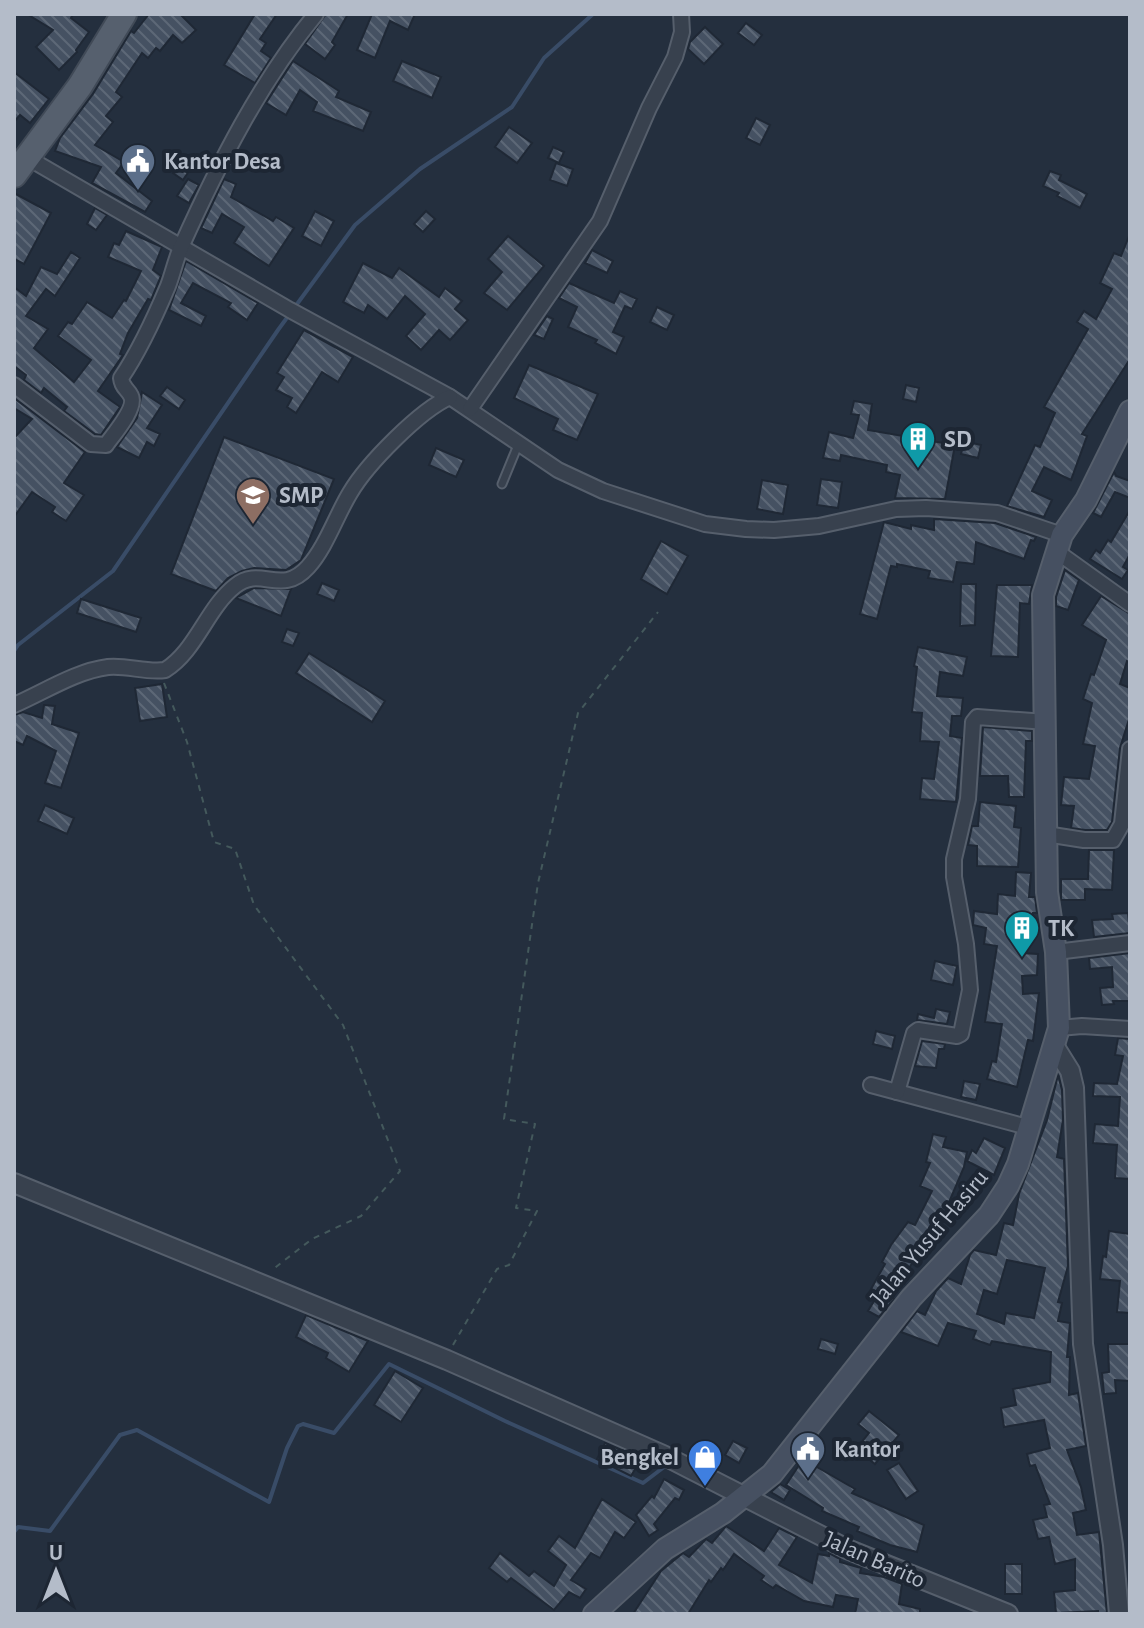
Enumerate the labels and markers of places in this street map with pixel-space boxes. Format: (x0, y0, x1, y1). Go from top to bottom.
public building icon: Kantor Desa (119, 142, 157, 192)
place label: Kantor Desa (164, 150, 281, 174)
building icon: SD (899, 420, 937, 470)
place label: SD (944, 428, 972, 452)
school or university icon: SMP (234, 476, 272, 526)
place label: SMP (279, 484, 323, 508)
building icon: TK (1003, 909, 1041, 959)
place label: TK (1048, 917, 1075, 941)
public building icon: Kantor (789, 1430, 827, 1480)
shop icon: Bengkel (686, 1438, 724, 1488)
place label: Kantor (834, 1438, 901, 1462)
place label: Bengkel (600, 1446, 679, 1470)

